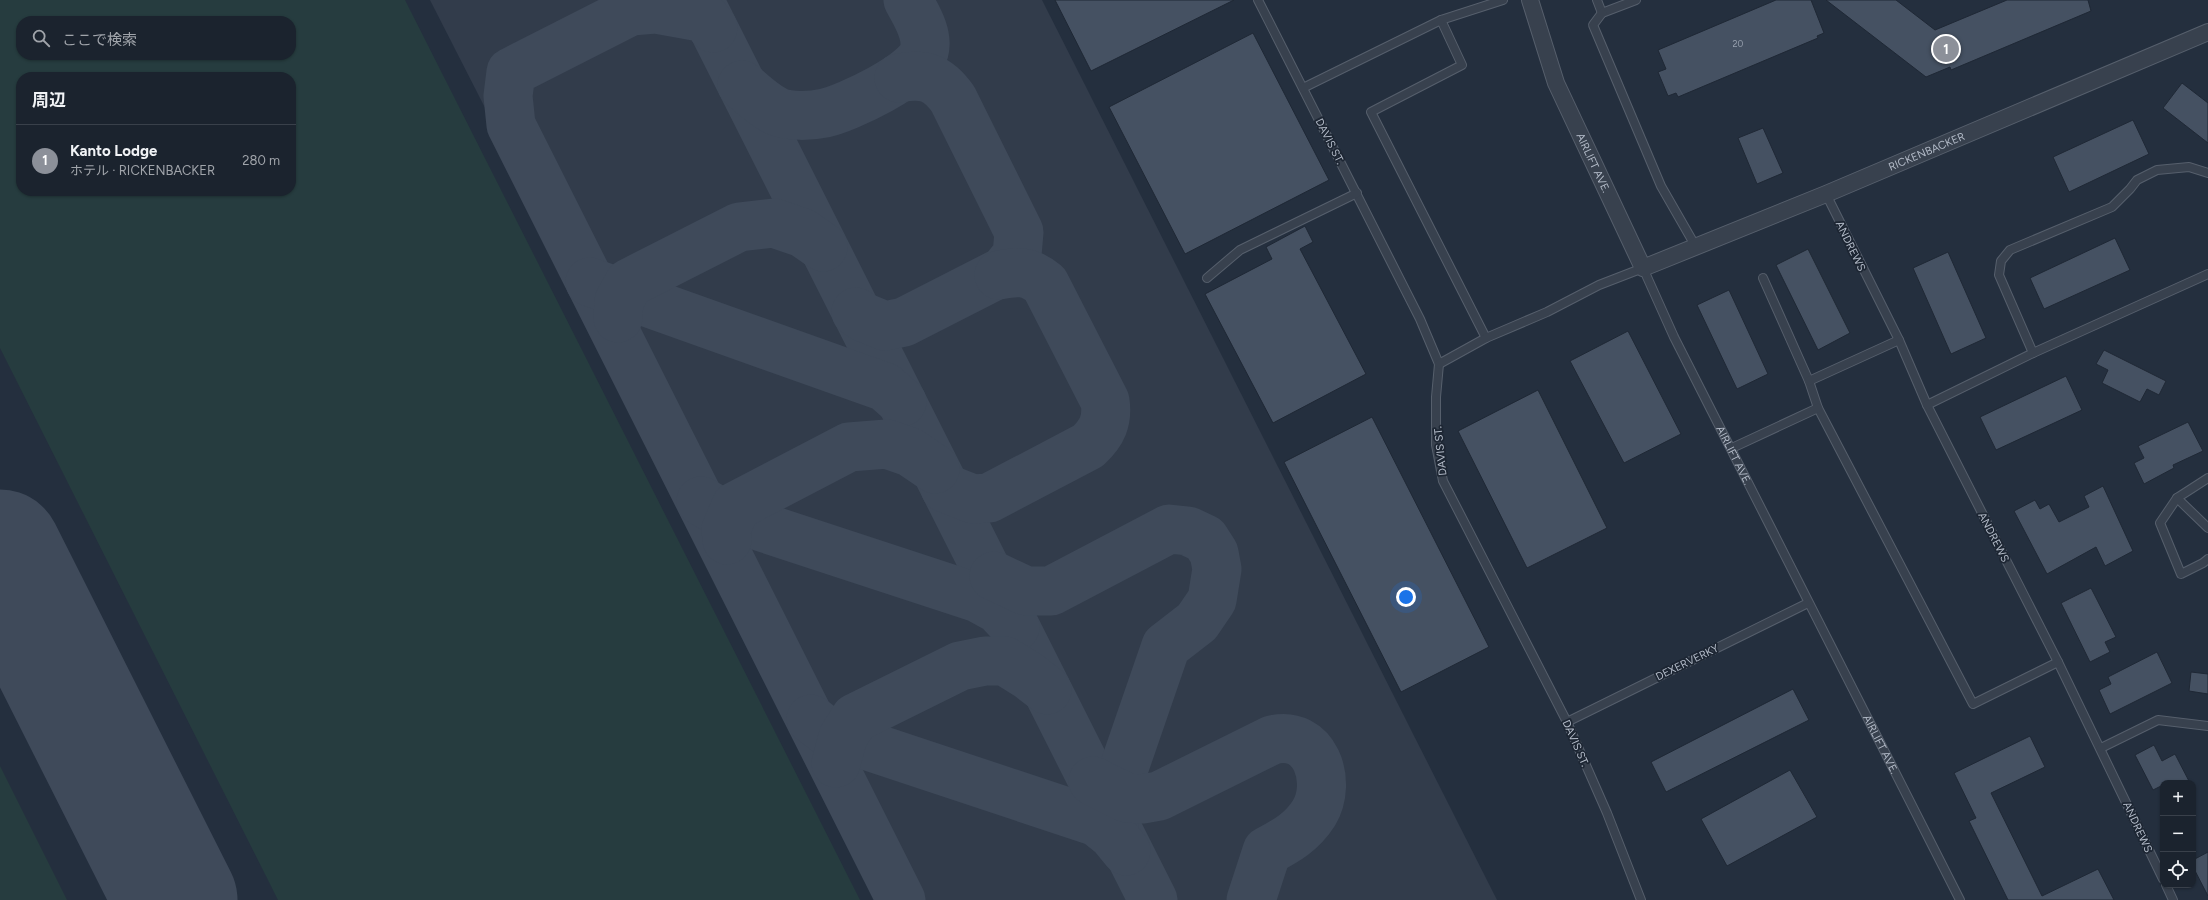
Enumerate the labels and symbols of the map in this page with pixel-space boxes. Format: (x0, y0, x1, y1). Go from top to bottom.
pin: 1 (1933, 34, 1959, 64)
house number: 20 (1733, 38, 1744, 49)
street label: DAVIS ST. (1312, 116, 1347, 166)
street label: RICKENBACKER (1887, 130, 1967, 174)
street label: AIRLIFT AVE. (1573, 131, 1613, 195)
street label: ANDREWS (1833, 219, 1868, 274)
street label: AIRLIFT AVE. (1713, 424, 1754, 487)
street label: DAVIS ST. (1431, 426, 1450, 476)
street label: ANDREWS (1975, 510, 2012, 565)
your location (1396, 587, 1416, 607)
street label: DEXERVERKY (1654, 641, 1721, 683)
street label: AIRLIFT AVE. (1860, 713, 1901, 776)
street label: DAVIS ST. (1559, 718, 1592, 769)
street label: ANDREWS (2120, 800, 2155, 855)

